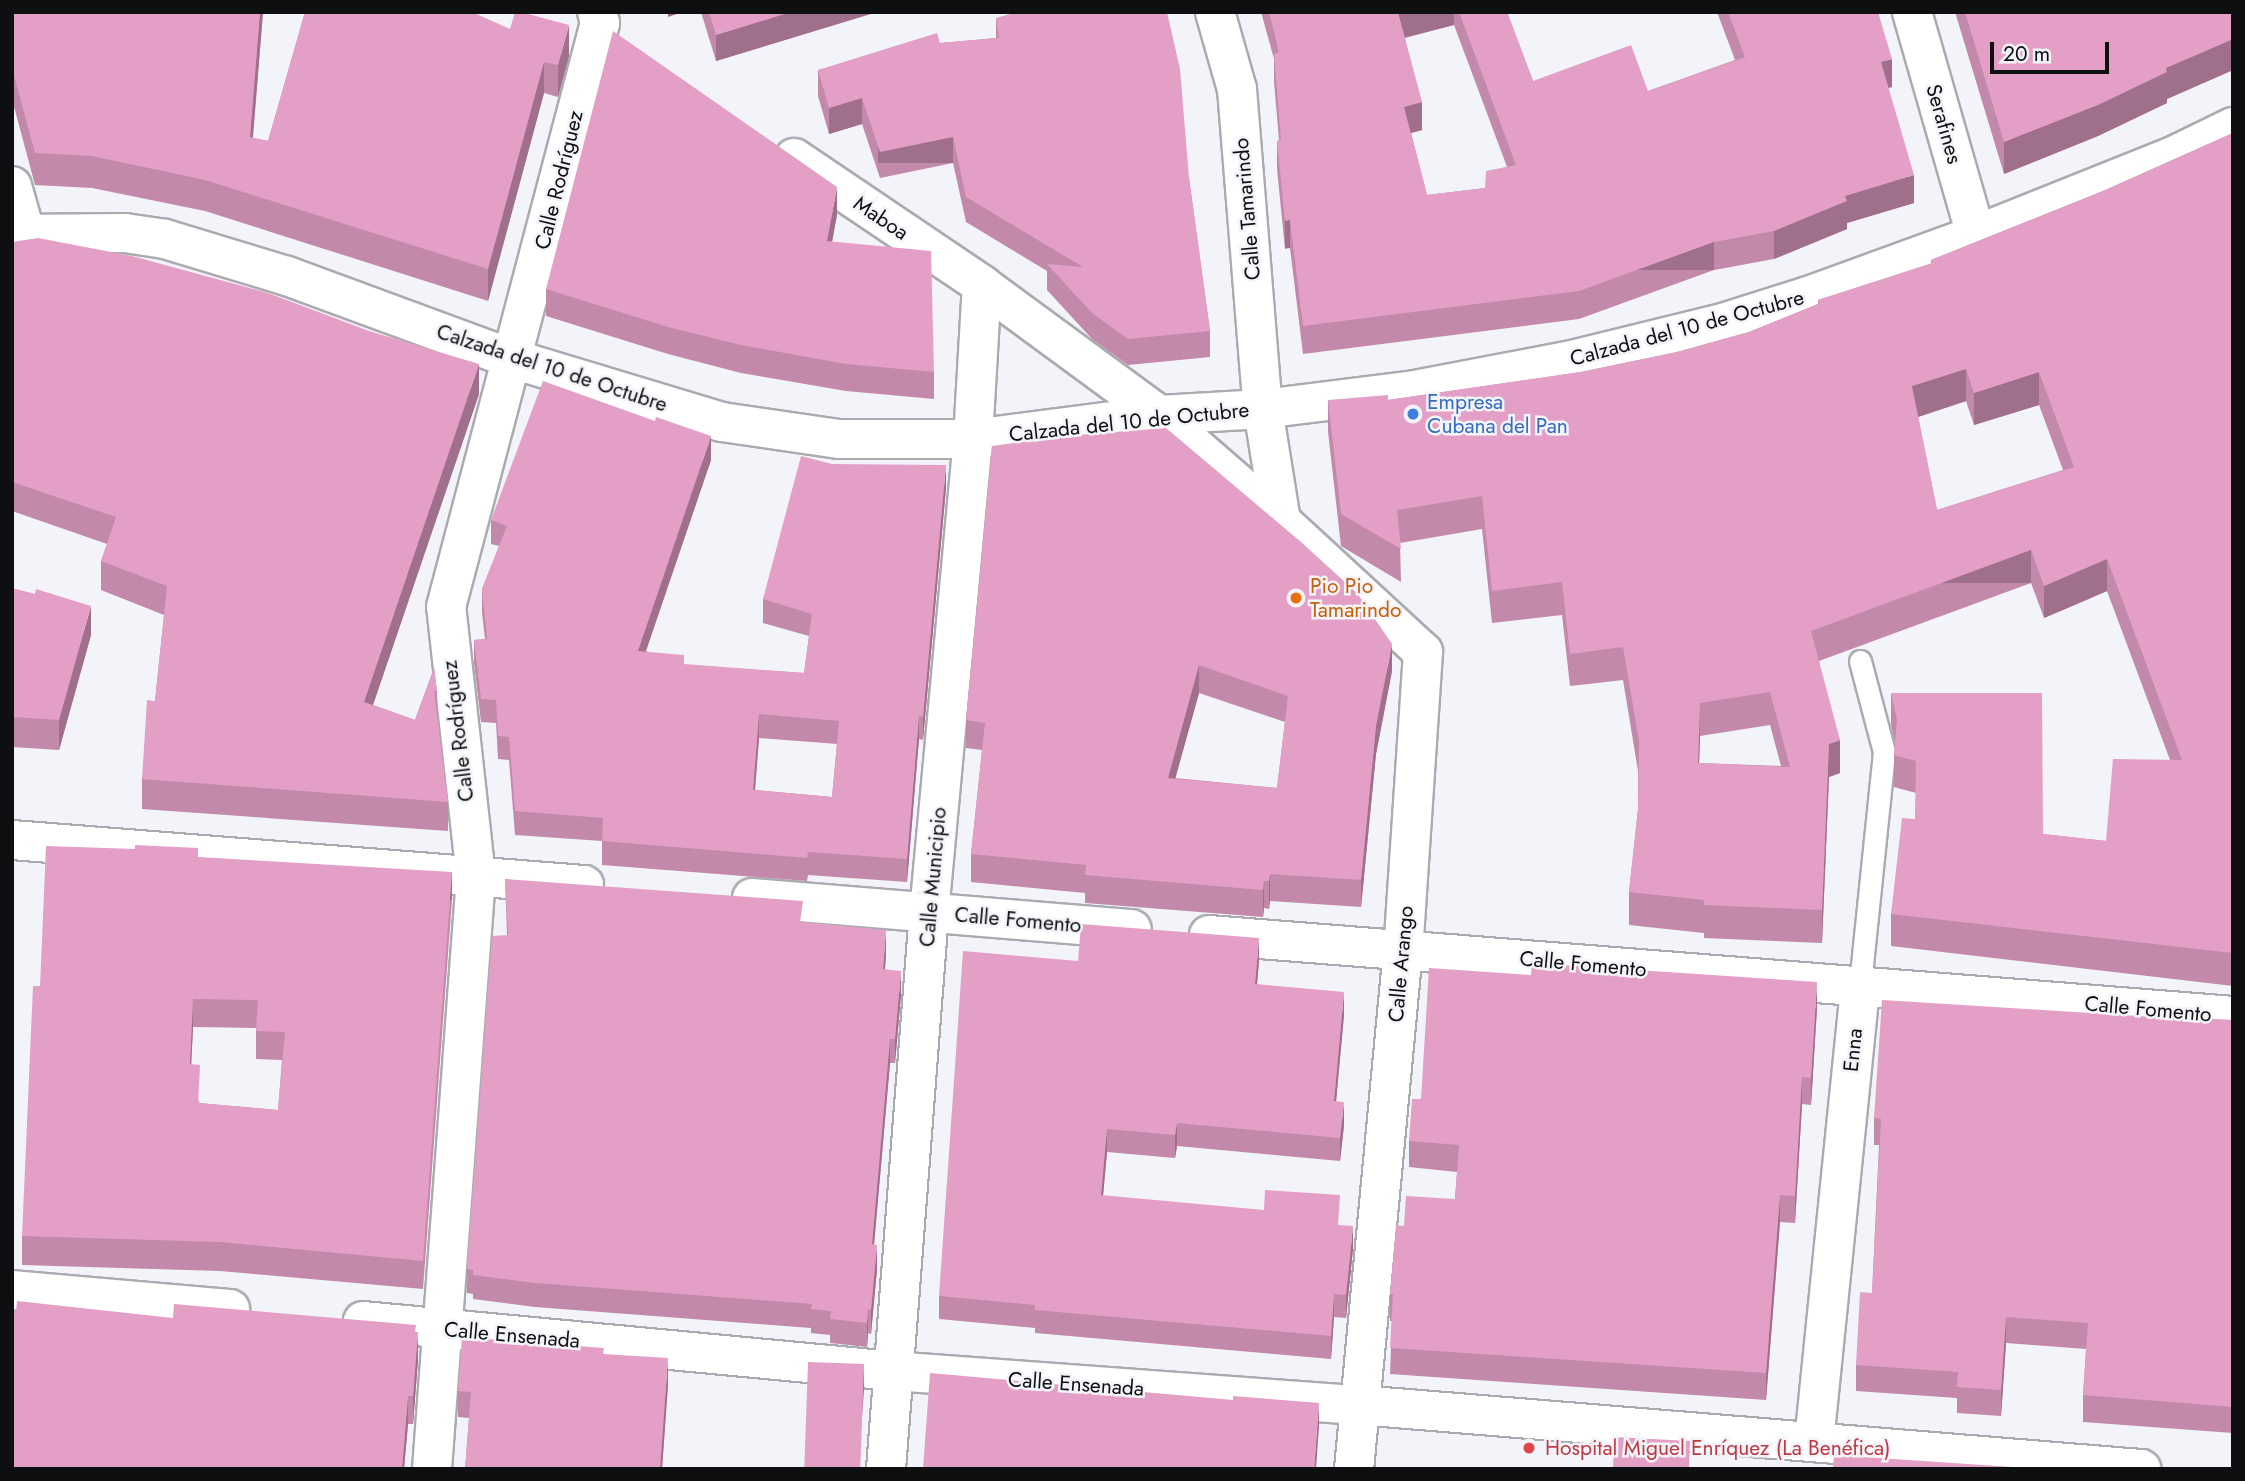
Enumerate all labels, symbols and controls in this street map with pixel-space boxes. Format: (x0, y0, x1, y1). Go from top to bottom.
scale bar (1993, 28, 2112, 72)
text: 20 m (2003, 39, 2050, 69)
street label: Serafines (1921, 81, 1967, 167)
street label: Calle Rodríguez (530, 108, 588, 252)
street label: Calle Tamarindo (1228, 137, 1266, 281)
street label: Maboa (849, 191, 913, 245)
street label: Calzada del 10 de Octubre (1567, 285, 1807, 371)
street label: Calzada del 10 de Octubre (433, 319, 671, 417)
place label: Empresa Cubana del Pan (1427, 389, 1568, 439)
street label: Calzada del 10 de Octubre (1008, 397, 1250, 447)
marker: Empresa Cubana del Pan (1405, 406, 1421, 422)
place label: Pio Pio Tamarindo (1310, 573, 1401, 623)
marker: Pio Pio Tamarindo (1288, 590, 1304, 606)
street label: Calle Rodríguez (437, 659, 479, 803)
street label: Calle Municipio (914, 806, 952, 948)
street label: Calle Fomento (953, 902, 1083, 938)
street label: Calle Arango (1383, 905, 1419, 1023)
street label: Calle Fomento (1518, 946, 1648, 982)
street label: Calle Fomento (2083, 991, 2213, 1027)
street label: Enna (1838, 1027, 1868, 1073)
street label: Calle Ensenada (443, 1317, 581, 1353)
street label: Calle Ensenada (1007, 1367, 1145, 1401)
place label: Hospital Miguel Enríquez (La Benéfica) (1545, 1435, 1891, 1461)
marker: Hospital Miguel Enríquez (La Benéfica) (1519, 1438, 1539, 1458)

